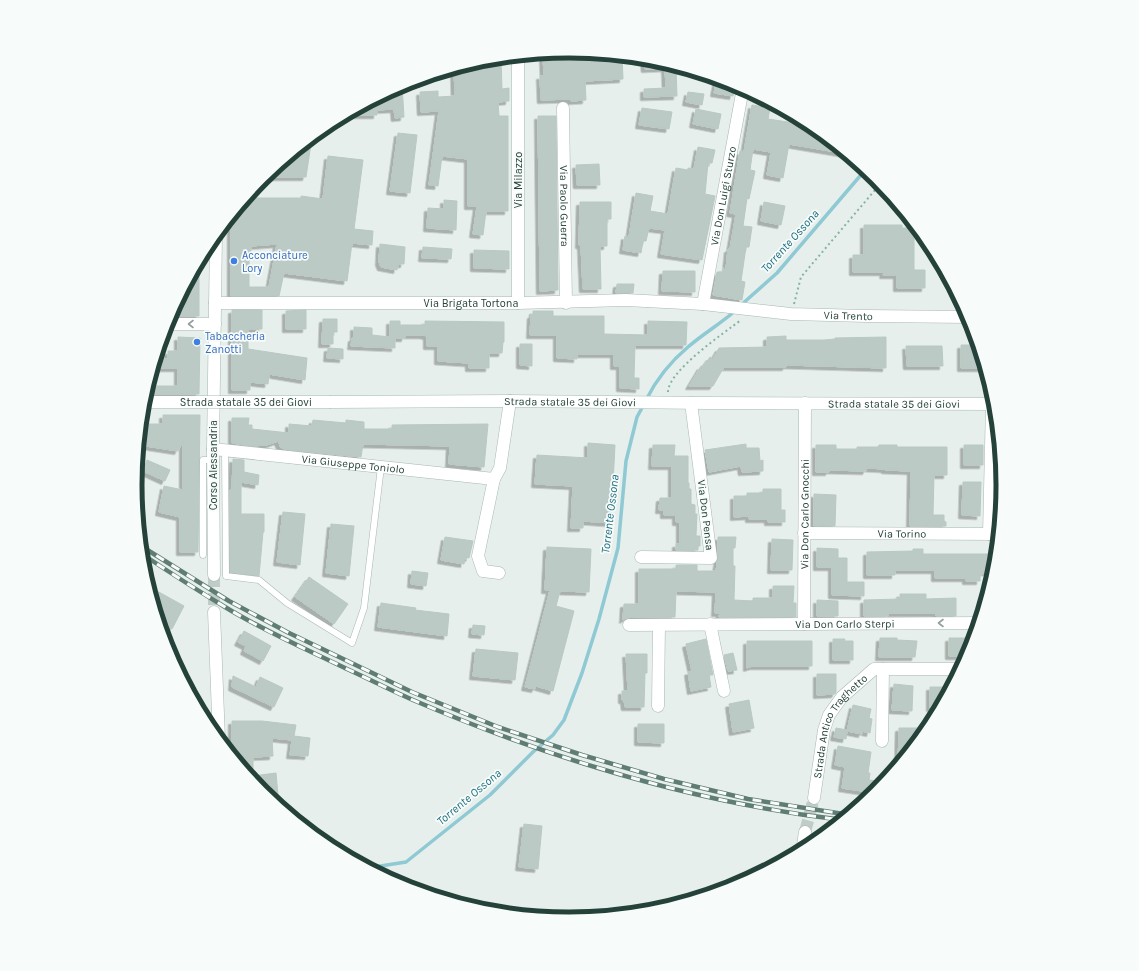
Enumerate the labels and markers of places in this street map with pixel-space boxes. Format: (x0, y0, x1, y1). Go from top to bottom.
place label: Acconciature Lory (242, 249, 308, 275)
marker: Acconciature Lory (229, 256, 239, 266)
place label: Tabaccheria Zanotti (205, 330, 265, 356)
marker: Tabaccheria Zanotti (192, 337, 202, 347)

